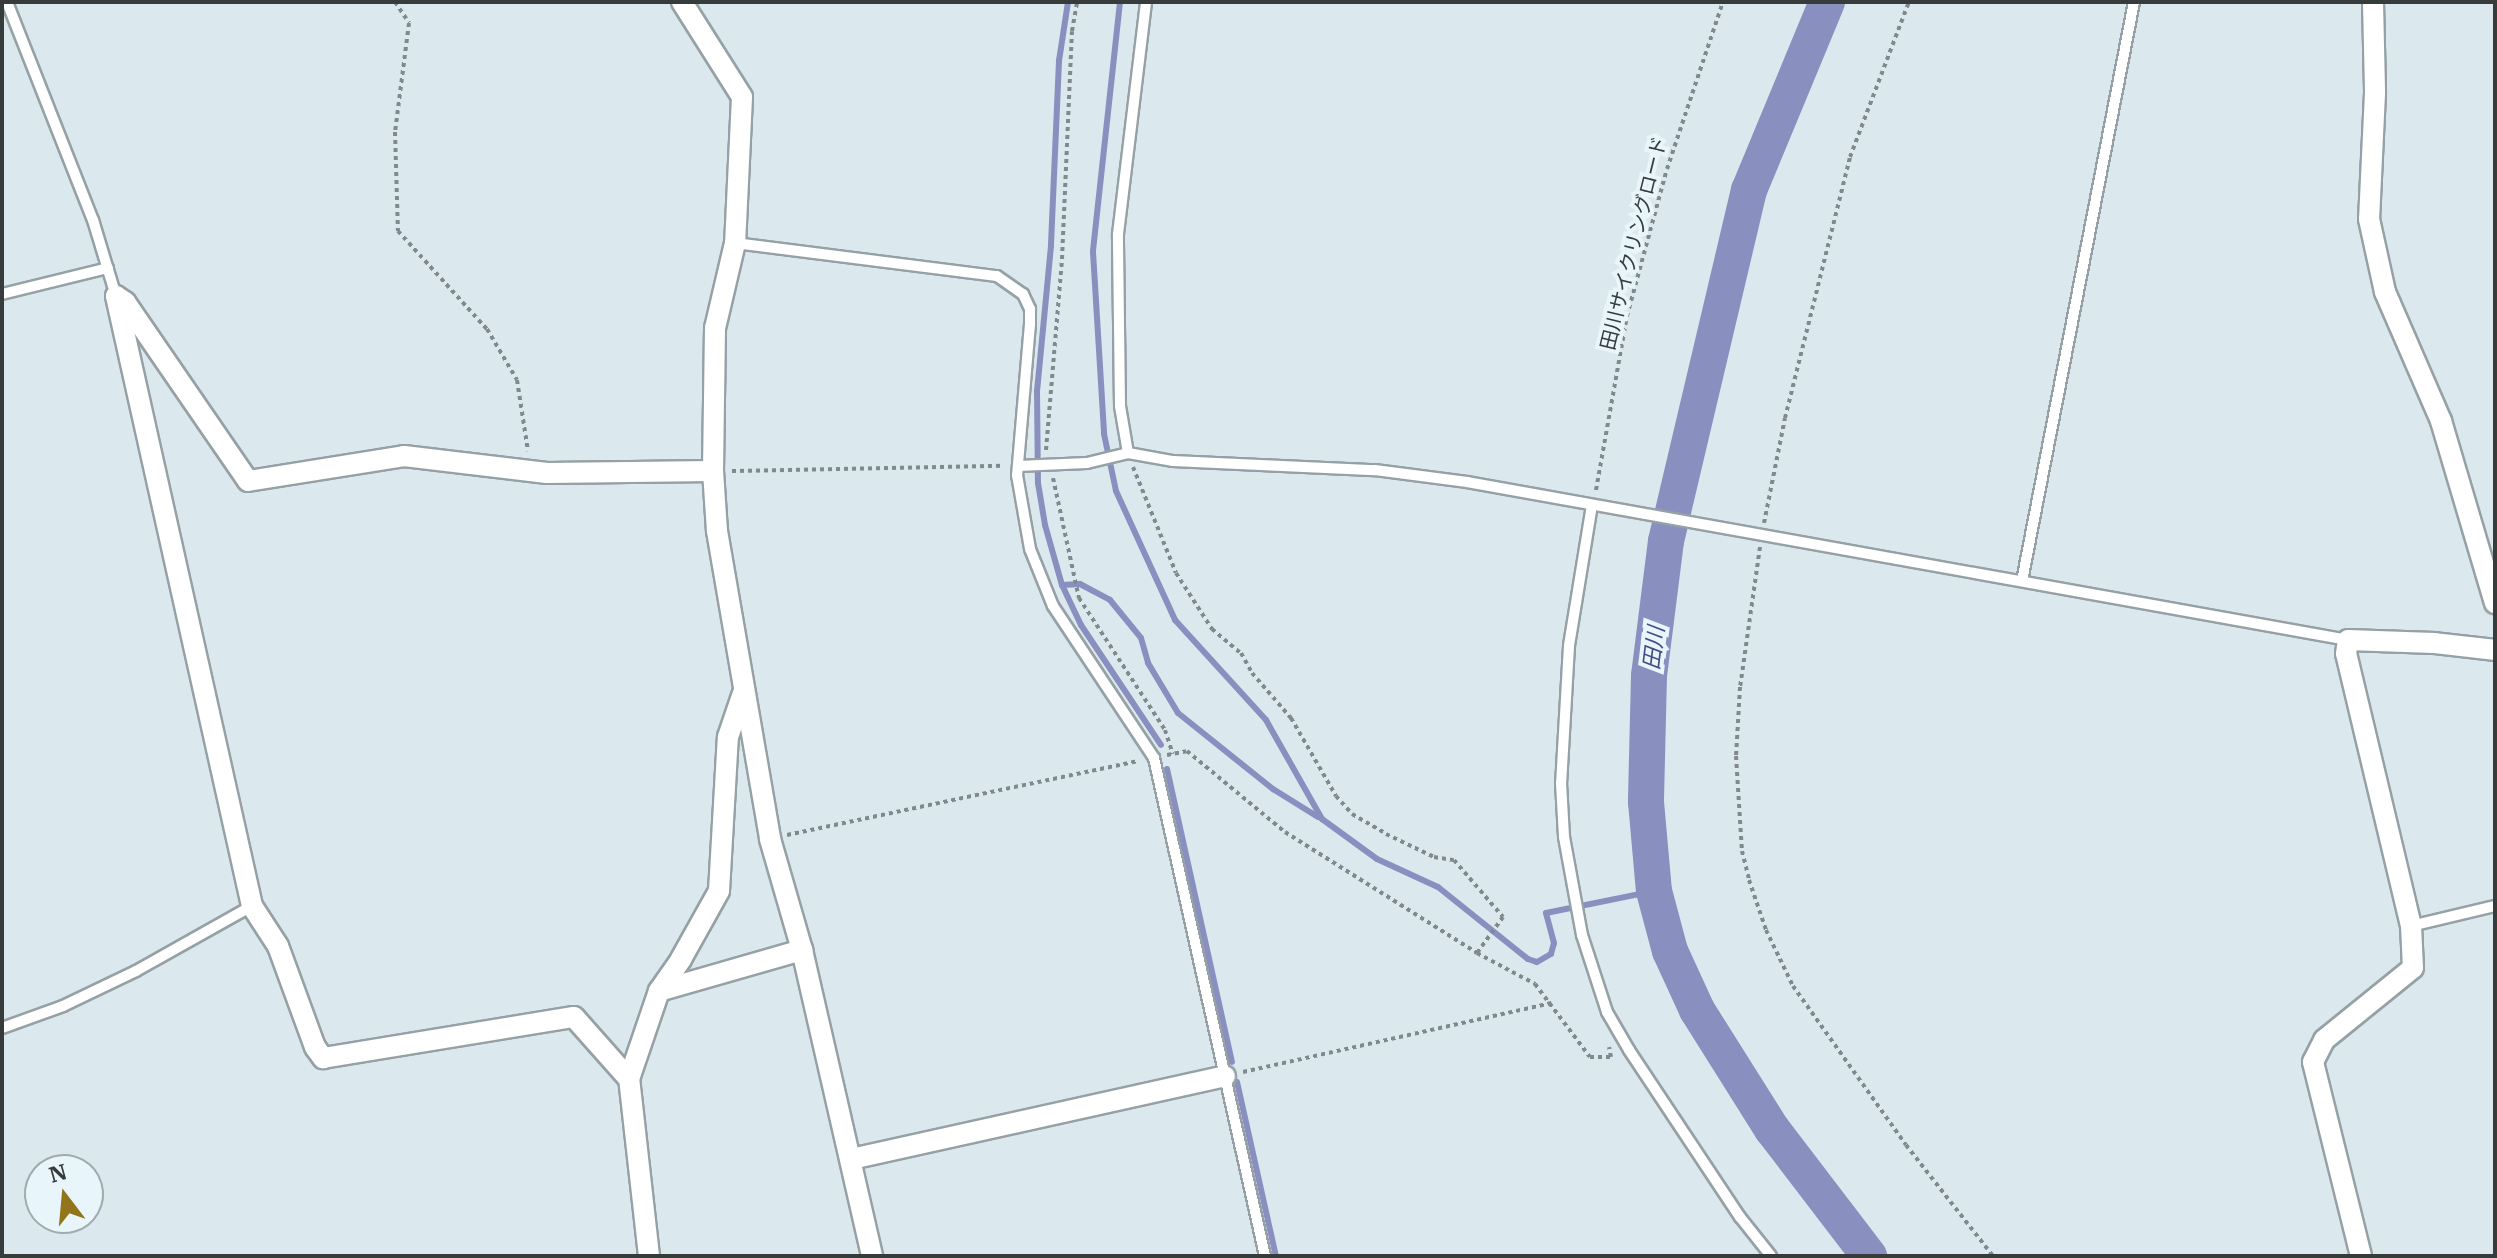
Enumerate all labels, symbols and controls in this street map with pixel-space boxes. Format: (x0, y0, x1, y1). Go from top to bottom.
street label: 田川サイクリングロード (1595, 133, 1671, 353)
water label: 田川 (1637, 625, 1669, 671)
north arrow (24, 1154, 104, 1234)
text: N (45, 1156, 70, 1189)

